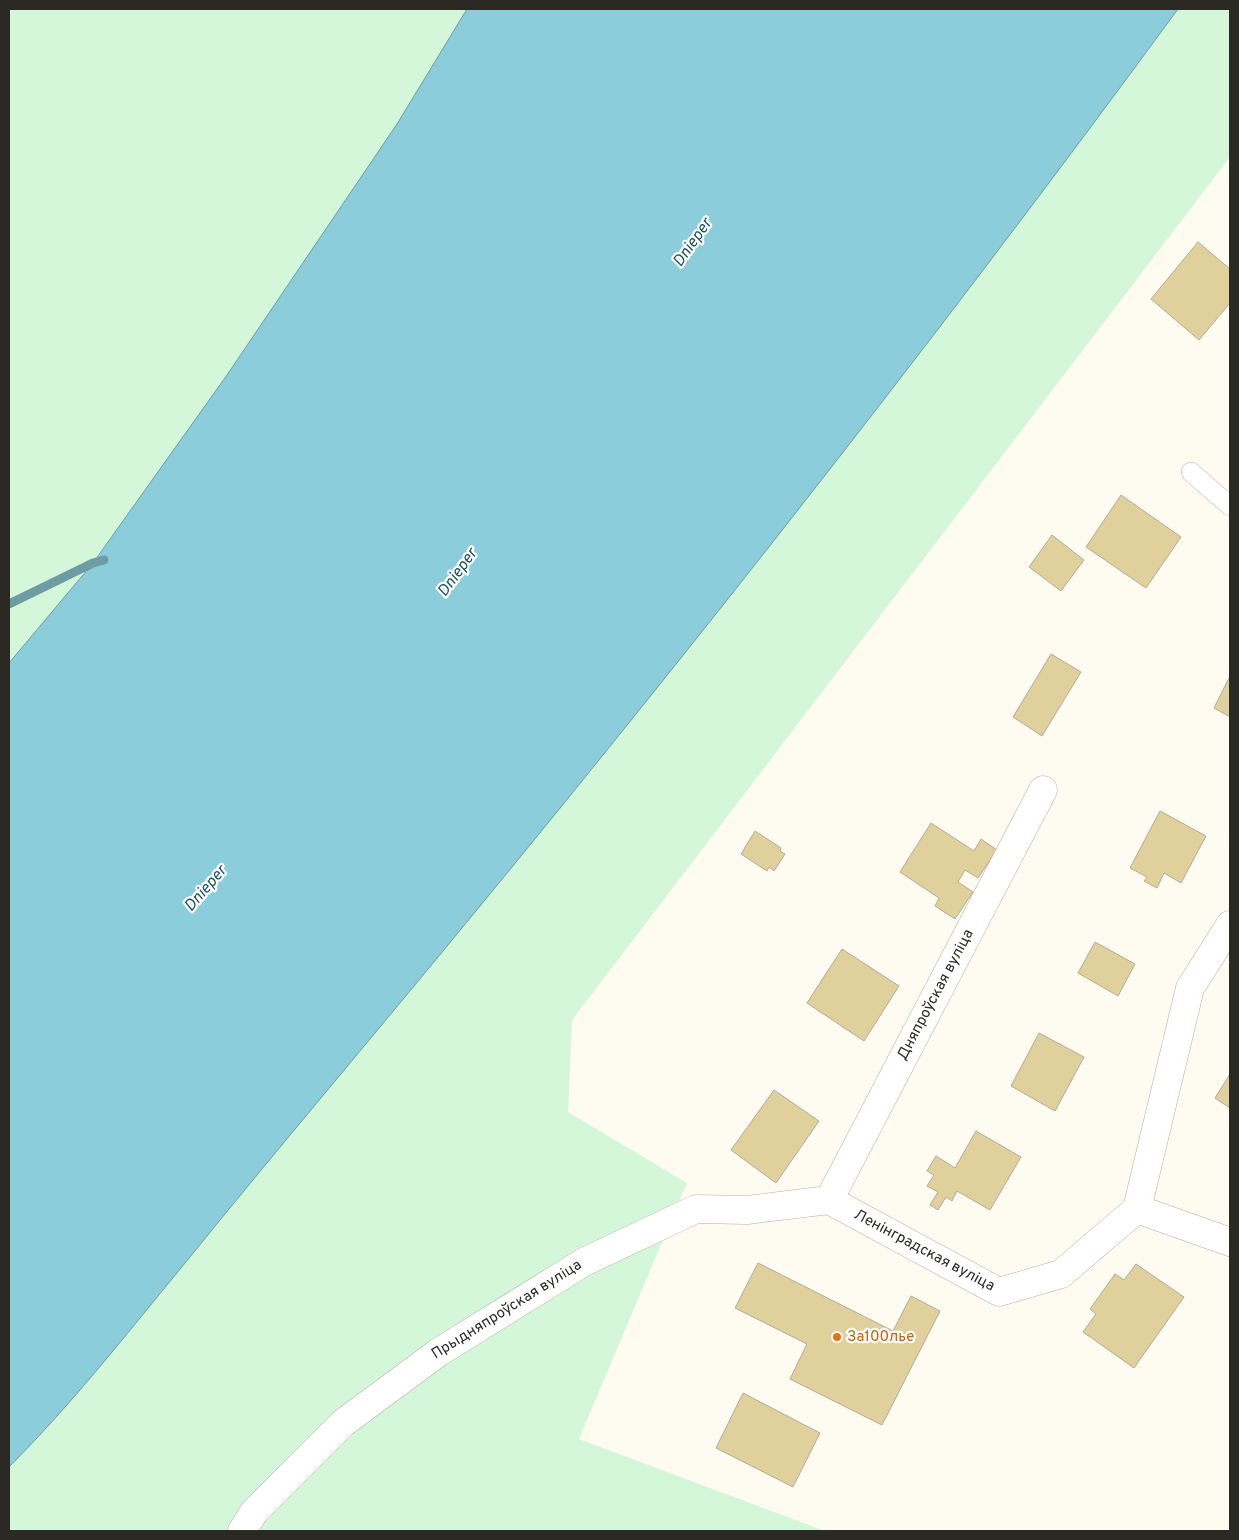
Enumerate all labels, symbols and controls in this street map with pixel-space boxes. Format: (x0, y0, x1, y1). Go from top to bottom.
water label: Dnieper (669, 213, 718, 271)
water label: Dnieper (434, 543, 483, 601)
water label: Dnieper (180, 860, 233, 916)
street label: Дняпроўская вуліца (893, 926, 979, 1064)
street label: Ленінградская вуліца (850, 1206, 998, 1296)
street label: Прыдняпроўская вуліца (428, 1256, 586, 1364)
place label: За100лье (847, 1328, 914, 1347)
marker: За100лье (831, 1331, 843, 1343)

